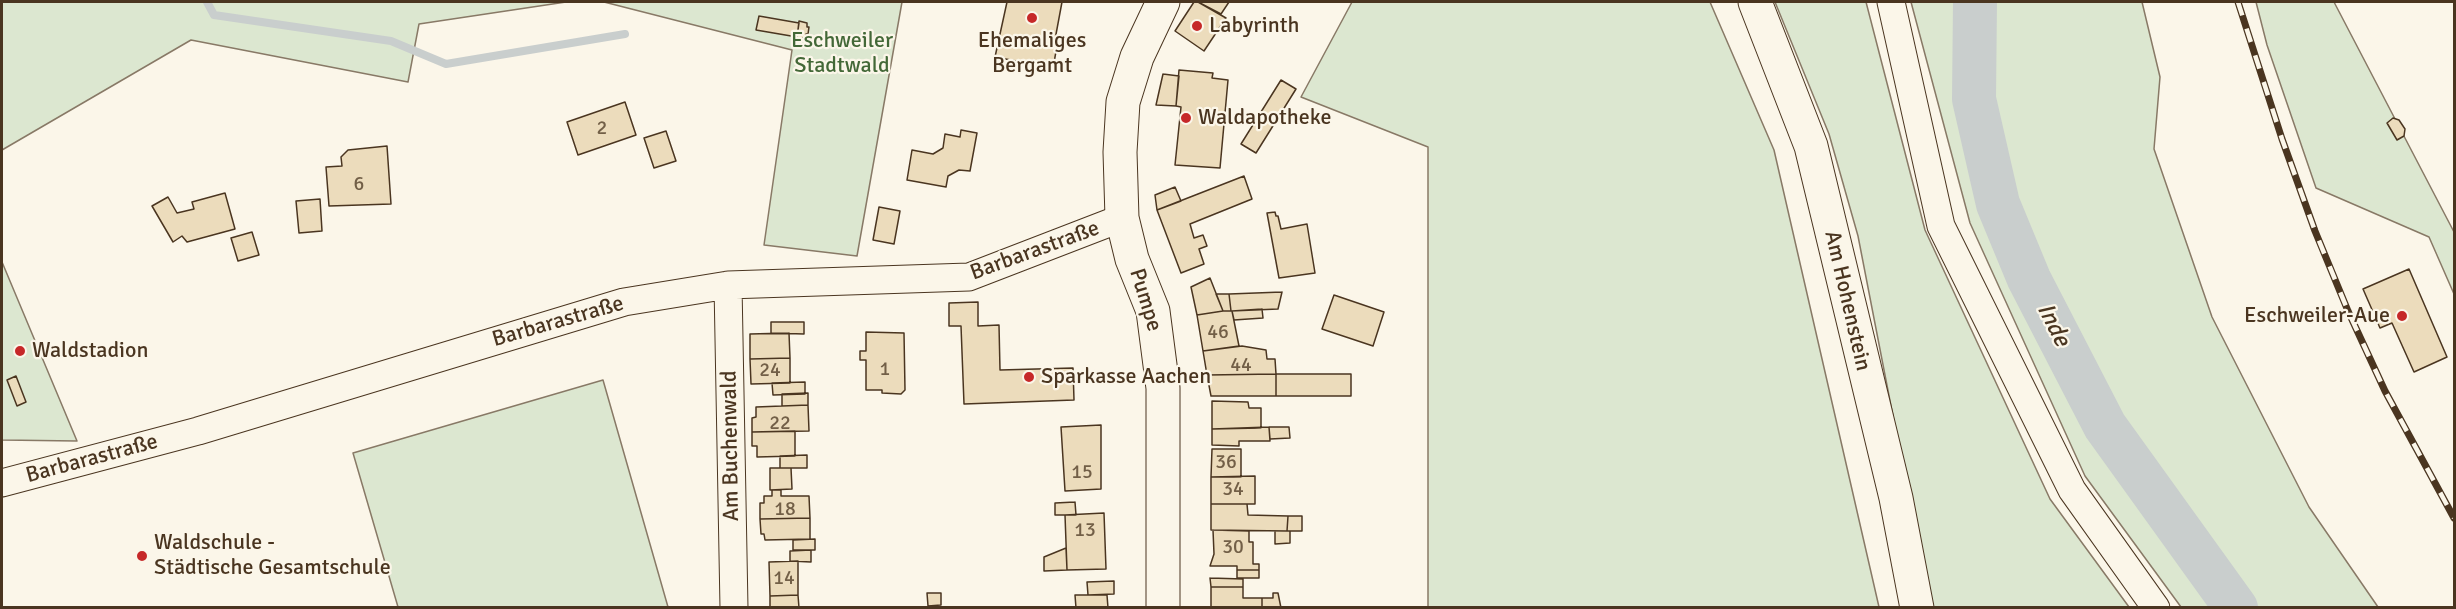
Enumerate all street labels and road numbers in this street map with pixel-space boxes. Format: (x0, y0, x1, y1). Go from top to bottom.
street label: Barbarastraße (967, 215, 1103, 287)
street label: Am Hohenstein (1818, 228, 1876, 374)
street label: Pumpe (1123, 265, 1167, 335)
street label: Barbarastraße (489, 291, 627, 353)
street label: Am Buchenwald (716, 370, 746, 522)
street label: Barbarastraße (23, 429, 161, 489)

